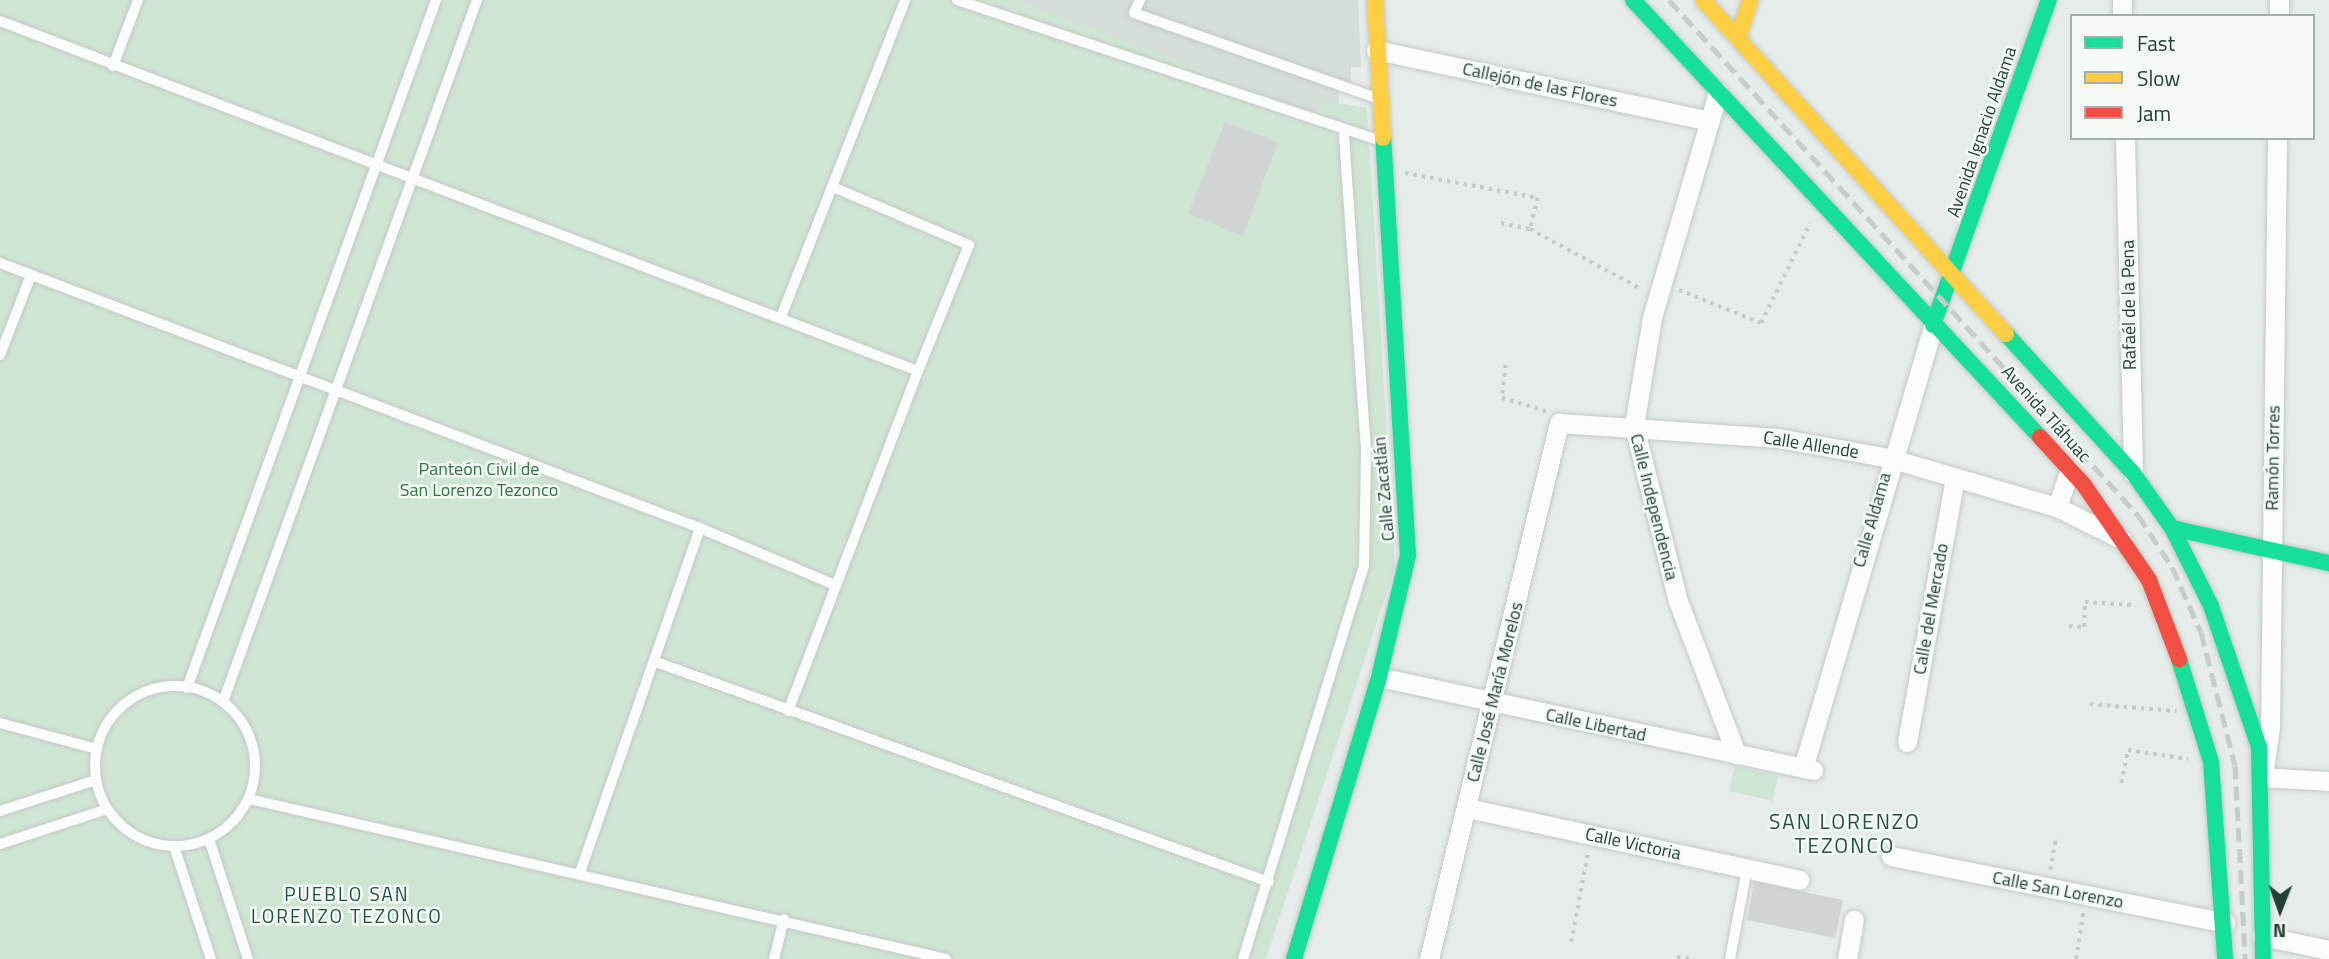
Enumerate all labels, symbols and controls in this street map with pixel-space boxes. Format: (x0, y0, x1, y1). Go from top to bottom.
legend (2070, 14, 2315, 140)
text: Fast (2137, 27, 2175, 59)
street label: Avenida Ignacio Aldama (1943, 44, 2021, 220)
street label: Callejón de las Flores (1460, 58, 1620, 112)
text: Slow (2137, 62, 2180, 94)
text: Jam (2137, 97, 2171, 129)
street label: Rafaél de la Pena (2117, 240, 2141, 370)
street label: Avenida Tláhuac (1997, 361, 2095, 467)
street label: Ramón Torres (2261, 405, 2285, 511)
street label: Calle Allende (1762, 427, 1860, 463)
street label: Calle Independencia (1625, 432, 1683, 582)
street label: Calle Zacatlán (1369, 436, 1399, 542)
park label: Panteón Civil de San Lorenzo Tezonco (400, 459, 558, 502)
street label: Calle Aldama (1848, 470, 1896, 570)
street label: Calle del Mercado (1909, 542, 1953, 676)
street label: Calle José María Morelos (1462, 600, 1528, 784)
street label: Calle Libertad (1544, 704, 1648, 746)
district label: SAN LORENZO TEZONCO (1770, 808, 1920, 858)
street label: Calle Victoria (1583, 823, 1683, 865)
street label: Calle San Lorenzo (1991, 867, 2125, 913)
north arrow (2245, 875, 2315, 945)
district label: PUEBLO SAN LORENZO TEZONCO (253, 883, 441, 927)
text: N (2273, 917, 2286, 946)

